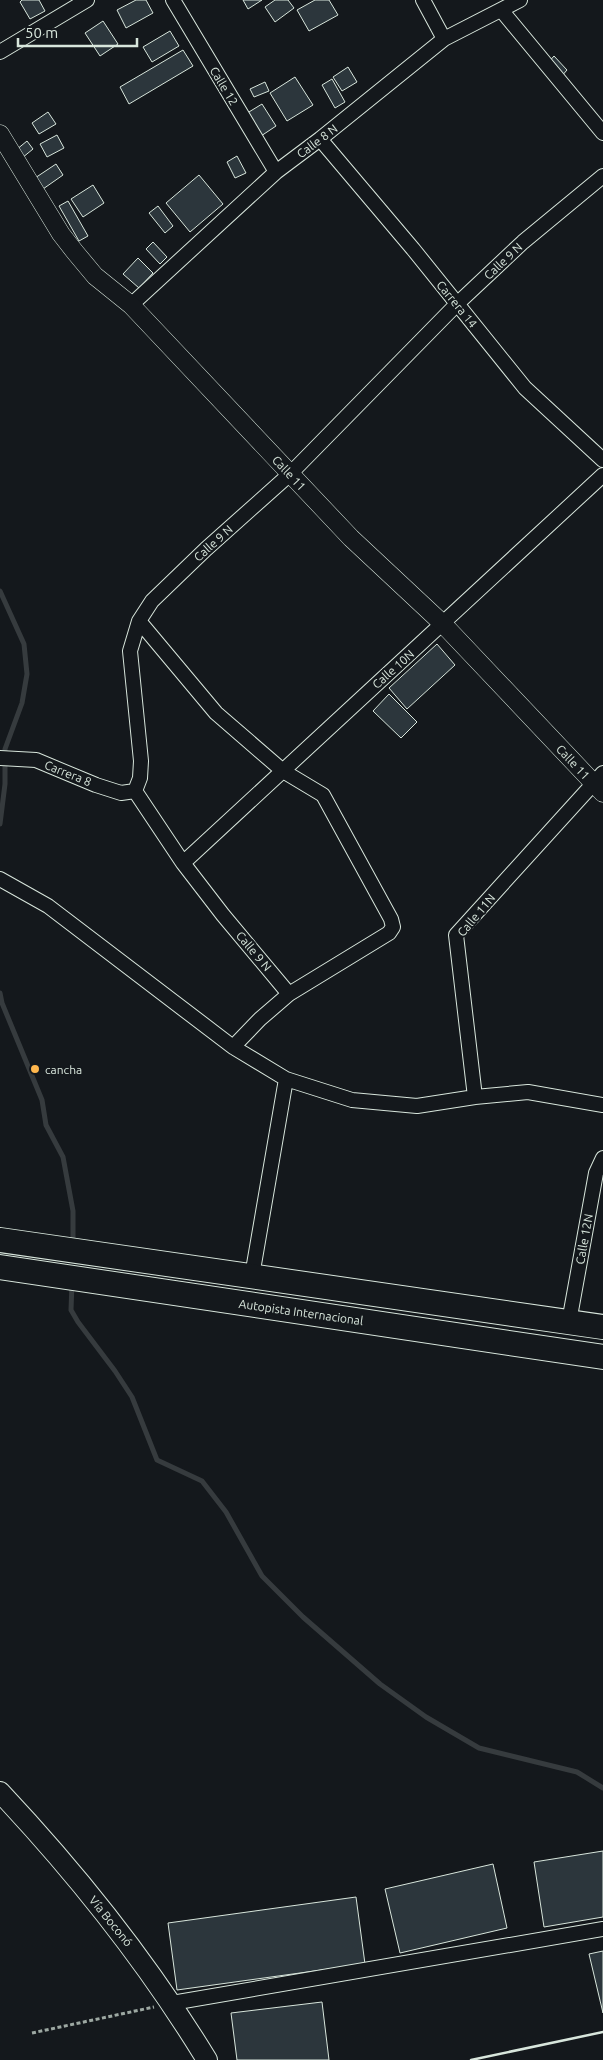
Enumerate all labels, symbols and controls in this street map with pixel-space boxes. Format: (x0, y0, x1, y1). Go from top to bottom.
scale bar (18, 15, 136, 47)
text: 50 m (25, 24, 58, 41)
street label: Calle 12 (207, 64, 241, 108)
street label: Calle 8 N (294, 122, 340, 160)
street label: Calle 9 N (481, 240, 525, 282)
street label: Carrera 14 (434, 278, 480, 330)
street label: Calle 11 (270, 453, 308, 493)
street label: Calle 9 N (191, 522, 235, 564)
street label: Calle 10N (370, 647, 416, 691)
street label: Calle 11 (554, 742, 592, 782)
street label: Carrera 8 (43, 758, 94, 788)
street label: Calle 11N (455, 891, 497, 939)
street label: Calle 9 N (234, 929, 274, 973)
marker: cancha (29, 1063, 41, 1075)
place label: cancha (45, 1063, 82, 1076)
street label: Calle 12N (573, 1213, 595, 1265)
street label: Autopista Internacional (238, 1297, 364, 1327)
street label: Vía Boconó (87, 1893, 135, 1949)

